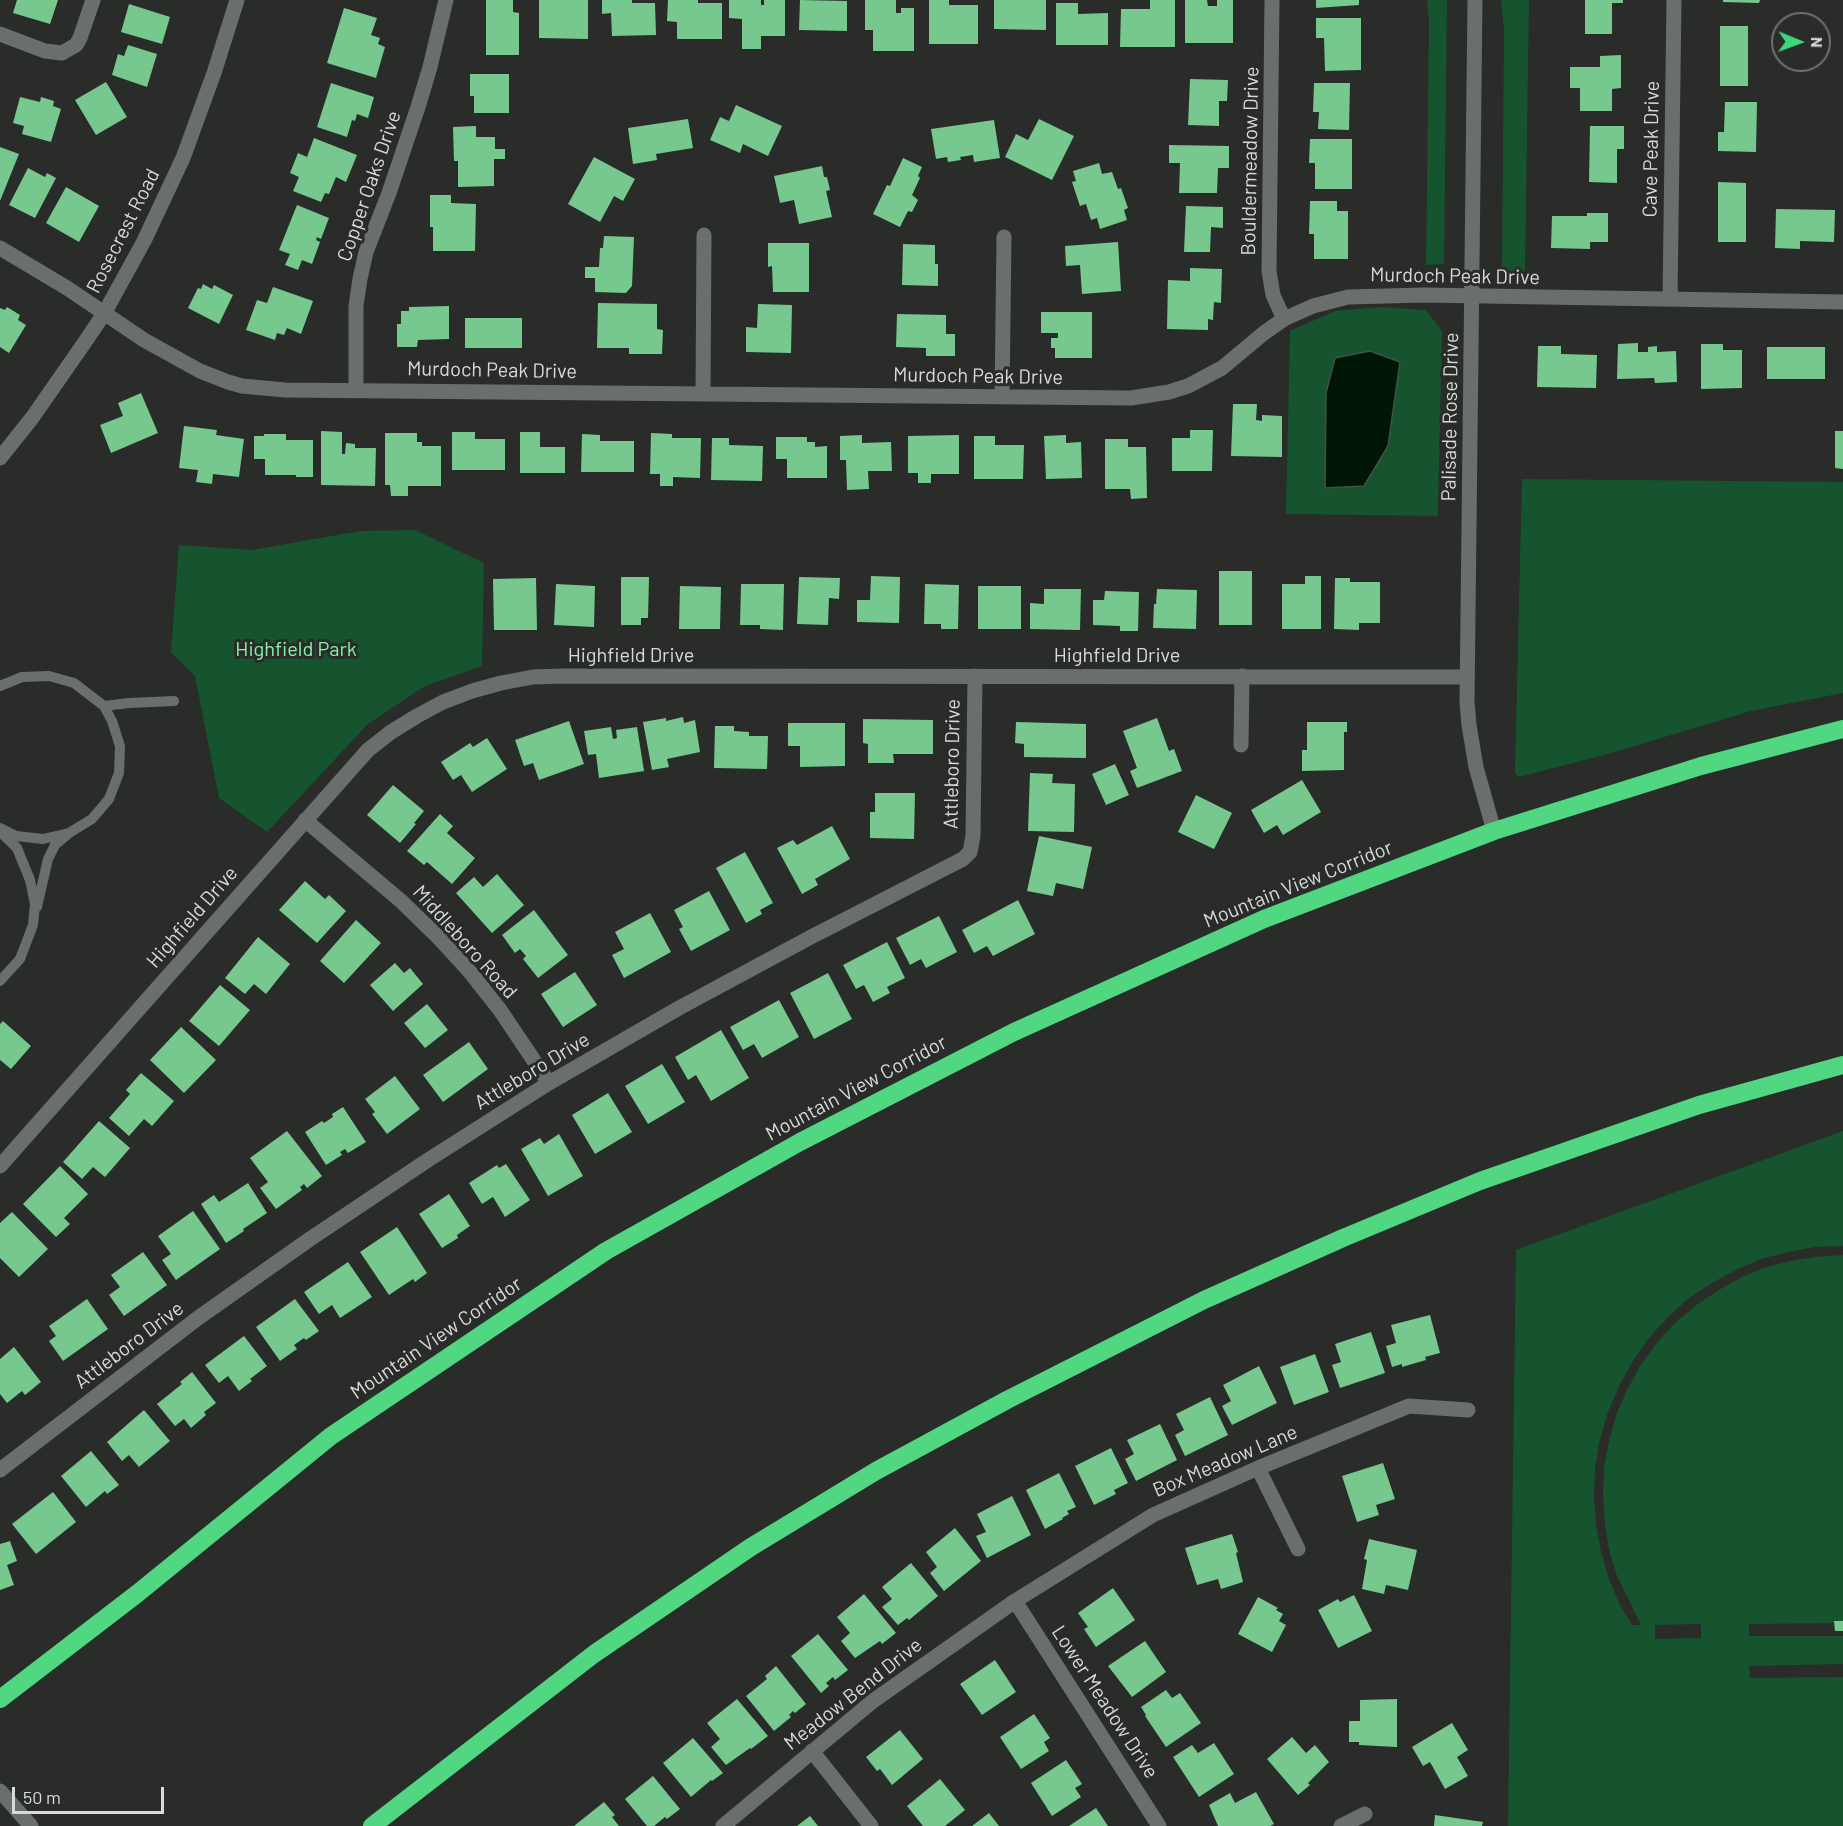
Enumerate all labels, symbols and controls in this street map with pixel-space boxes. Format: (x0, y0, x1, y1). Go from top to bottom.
north arrow (1771, 12, 1831, 72)
text: N (1808, 37, 1827, 48)
street label: Bouldermeadow Drive (1236, 66, 1264, 256)
street label: Cave Peak Drive (1638, 80, 1664, 218)
street label: Copper Oaks Drive (332, 108, 406, 264)
street label: Rosecrest Road (81, 165, 165, 297)
street label: Murdoch Peak Drive (1370, 263, 1540, 289)
street label: Palisade Rose Drive (1437, 332, 1463, 502)
street label: Murdoch Peak Drive (407, 357, 577, 383)
street label: Murdoch Peak Drive (893, 363, 1063, 389)
park label: Highfield Park (235, 637, 357, 661)
street label: Highfield Drive (568, 643, 694, 667)
street label: Highfield Drive (1054, 643, 1180, 667)
street label: Attleboro Drive (939, 699, 965, 829)
street label: Mountain View Corridor (1200, 835, 1396, 933)
street label: Highfield Drive (141, 861, 243, 973)
street label: Middleboro Road (408, 880, 522, 1004)
street label: Attleboro Drive (470, 1027, 594, 1115)
street label: Mountain View Corridor (761, 1030, 951, 1146)
street label: Mountain View Corridor (346, 1272, 526, 1404)
street label: Attleboro Drive (70, 1296, 188, 1394)
street label: Box Meadow Lane (1149, 1420, 1301, 1502)
street label: Lower Meadow Drive (1047, 1621, 1163, 1783)
street label: Meadow Bend Drive (779, 1633, 927, 1755)
scale bar (15, 1775, 166, 1813)
text: 50 m (23, 1786, 61, 1808)

